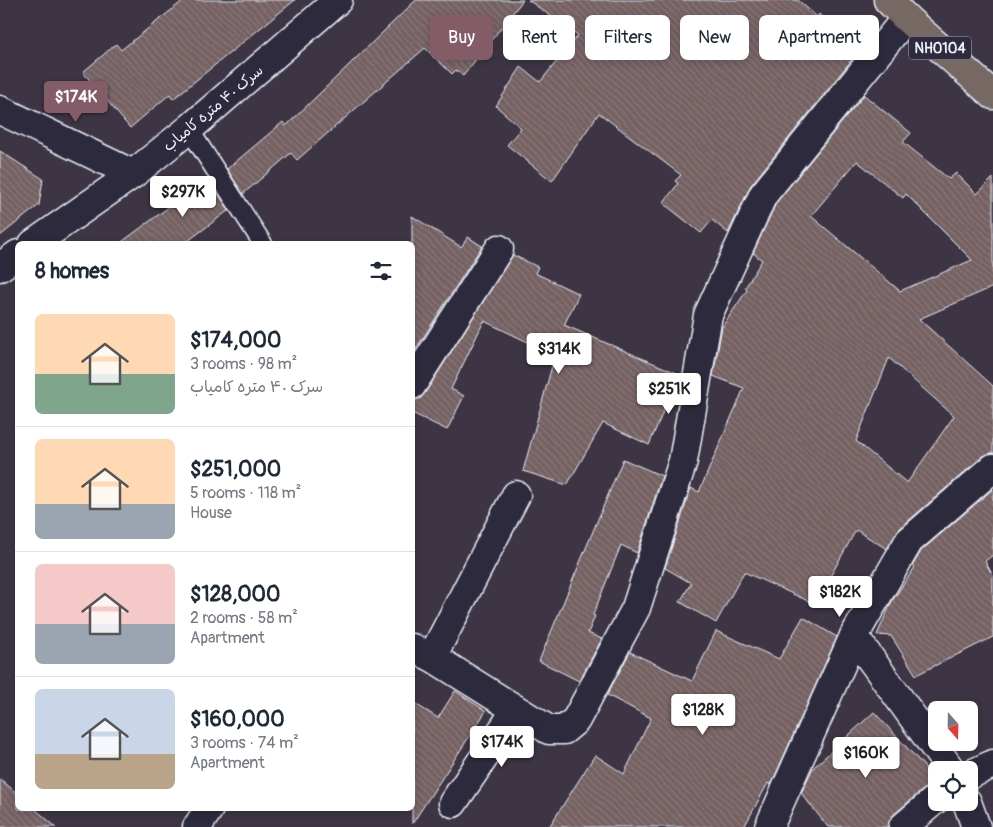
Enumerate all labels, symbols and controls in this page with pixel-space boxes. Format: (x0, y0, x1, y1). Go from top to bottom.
chip: Buy (430, 15, 493, 60)
chip: Rent (503, 15, 575, 60)
chip: Filters (585, 15, 670, 60)
chip: New (680, 15, 749, 60)
chip: Apartment (759, 15, 879, 60)
road number: NH0104 (909, 36, 971, 59)
street label: سرک ۴۰ متره کامیاب (159, 61, 267, 156)
pin: $174K (41, 80, 111, 123)
text: $174K (55, 87, 97, 107)
pin: $297K (148, 176, 218, 218)
text: $297K (161, 182, 205, 202)
icon: filters (367, 257, 395, 285)
text: 8 homes (35, 258, 109, 285)
text: $174,000 (190, 327, 281, 354)
pin: $314K (524, 332, 594, 375)
icon: home (75, 334, 135, 394)
text: $314K (538, 339, 580, 359)
text: 3 rooms · 98 m² (190, 354, 297, 374)
pin: $251K (634, 372, 704, 415)
text: سرک ۴۰ متره کامیاب (190, 377, 323, 397)
text: $251K (648, 379, 690, 399)
text: $251,000 (190, 456, 281, 483)
icon: home (75, 459, 135, 519)
text: 5 rooms · 118 m² (190, 483, 301, 503)
text: House (190, 503, 232, 523)
pin: $182K (805, 576, 875, 618)
text: $128,000 (190, 581, 280, 608)
text: $182K (819, 582, 861, 602)
icon: home (75, 584, 135, 644)
text: 2 rooms · 58 m² (190, 608, 298, 628)
text: Apartment (190, 628, 265, 648)
pin: $128K (668, 694, 738, 736)
text: $128K (682, 700, 724, 720)
north arrow (928, 701, 978, 751)
map controls (928, 701, 978, 811)
text: $160,000 (190, 706, 285, 733)
icon: home (75, 709, 135, 769)
pin: $174K (467, 726, 537, 768)
text: $174K (481, 732, 523, 752)
text: 3 rooms · 74 m² (190, 733, 299, 753)
pin: $160K (831, 736, 901, 779)
text: $160K (844, 743, 888, 763)
text: Apartment (190, 753, 265, 773)
button: locate (928, 761, 978, 811)

